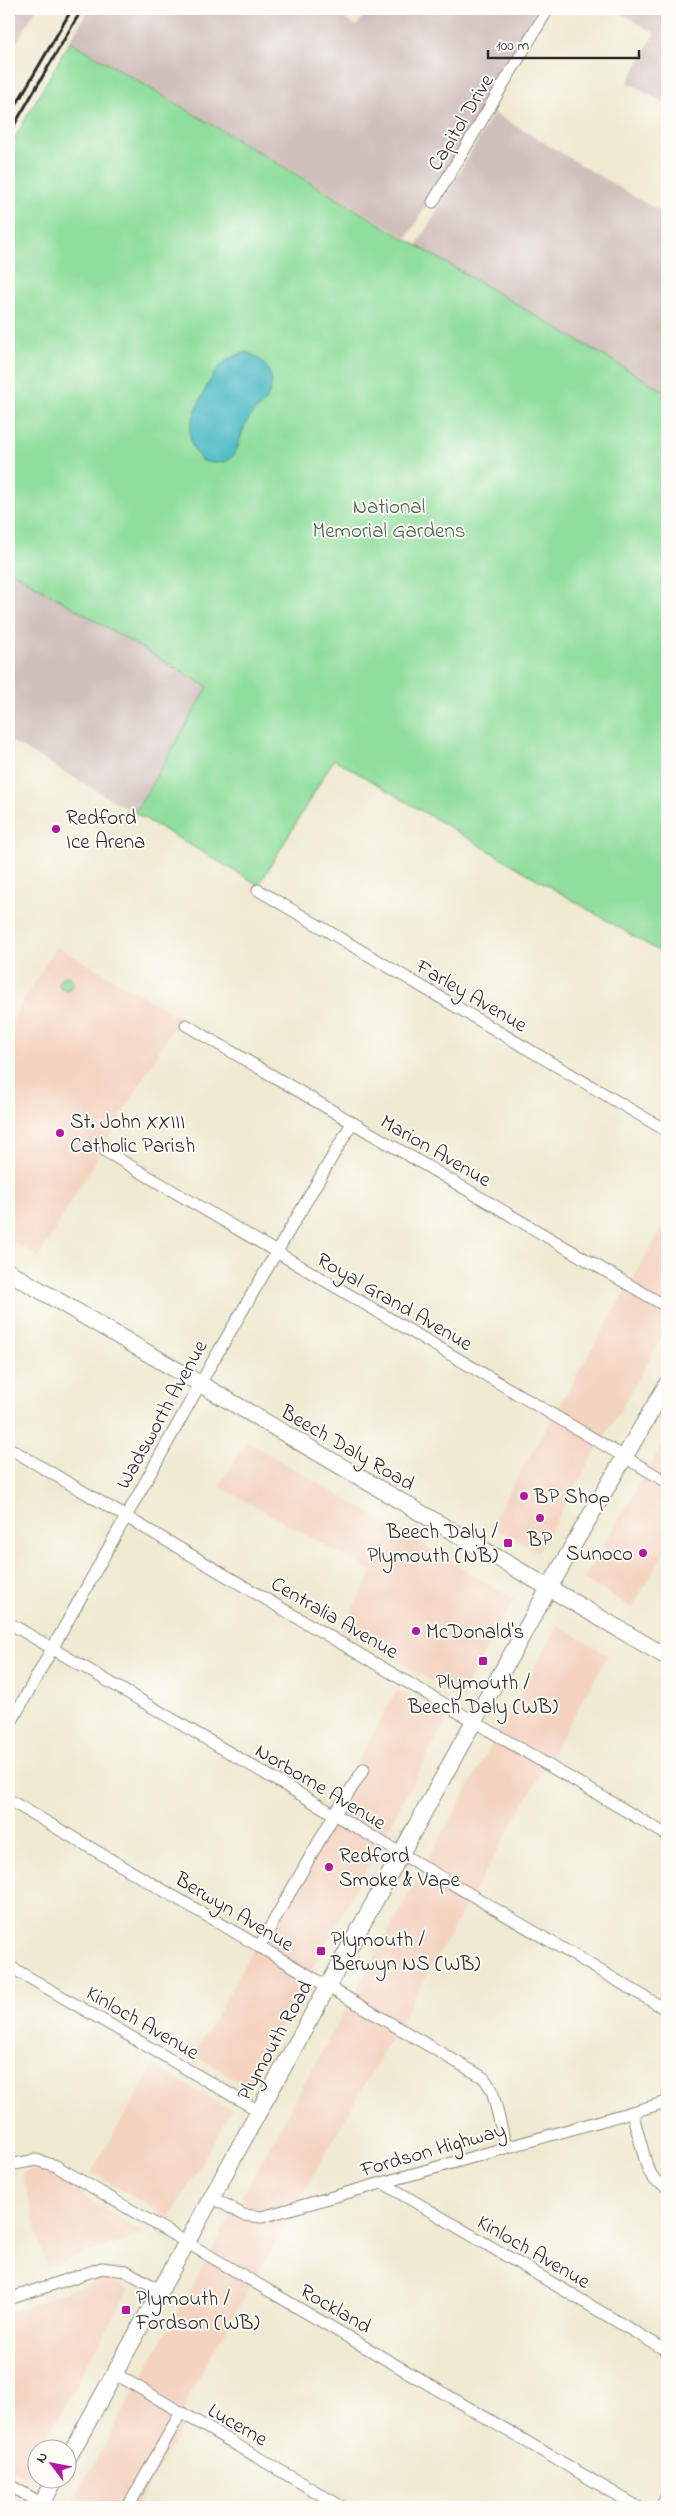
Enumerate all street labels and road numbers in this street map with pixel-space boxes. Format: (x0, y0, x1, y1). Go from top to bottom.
street label: Capitol Drive (421, 68, 503, 177)
street label: Farley Avenue (408, 952, 533, 1043)
street label: Marion Avenue (374, 1108, 497, 1196)
street label: Royal Grand Avenue (309, 1246, 478, 1362)
street label: Wadsworth Avenue (109, 1335, 216, 1495)
street label: Beech Daly Road (273, 1398, 420, 1501)
street label: Centralia Avenue (265, 1570, 404, 1668)
street label: Norborne Avenue (249, 1737, 392, 1839)
street label: Berwyn Avenue (167, 1865, 300, 1962)
street label: Plymouth Road (230, 1975, 323, 2107)
street label: Kinloch Avenue (80, 1979, 205, 2069)
street label: Fordson Highway (357, 2116, 510, 2188)
street label: Kinloch Avenue (471, 2208, 596, 2298)
street label: Rockland (294, 2277, 376, 2342)
street label: Lucerne (201, 2397, 273, 2455)

